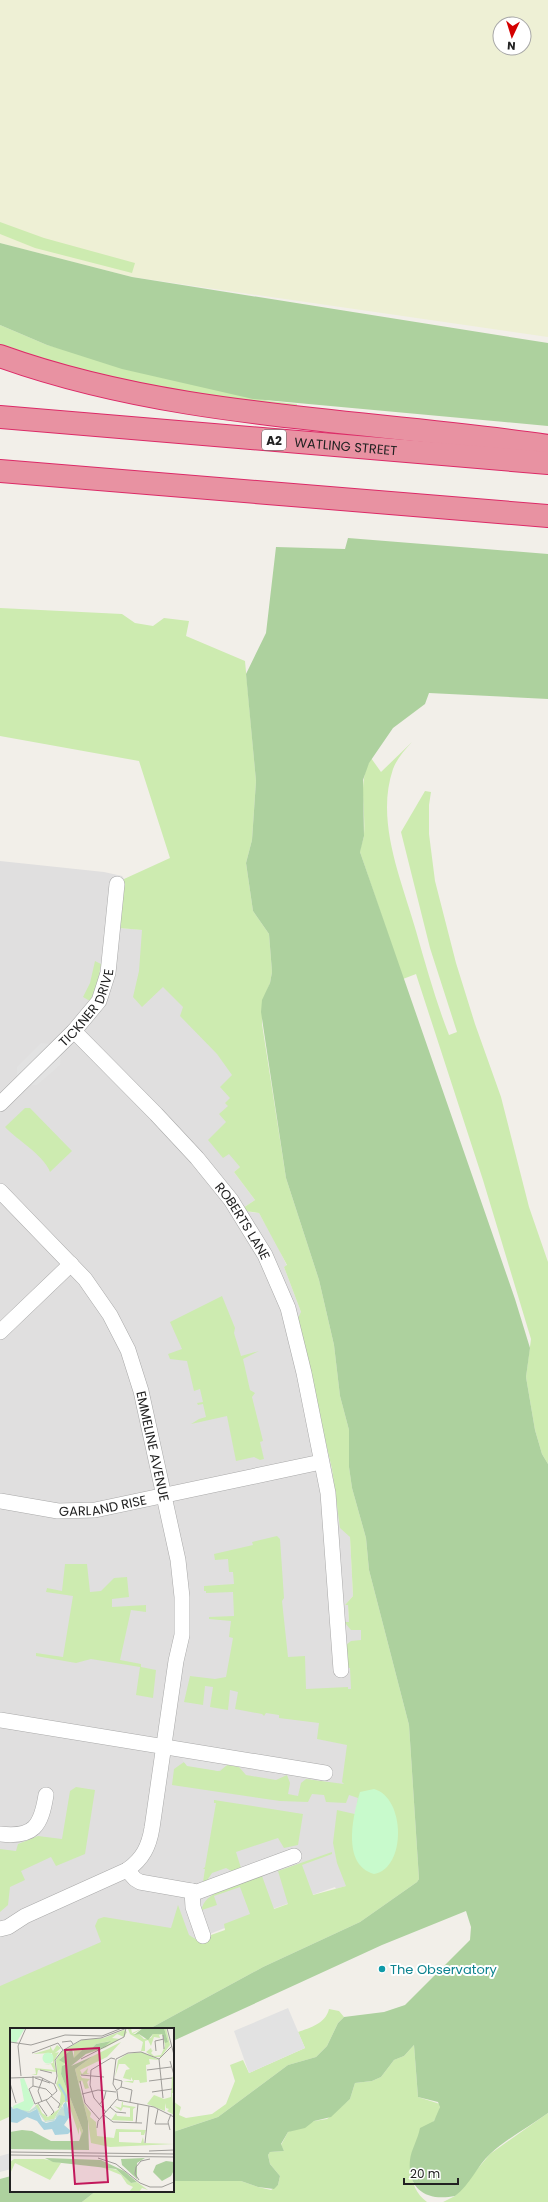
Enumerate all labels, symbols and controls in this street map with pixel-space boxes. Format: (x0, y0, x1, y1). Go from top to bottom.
north arrow (492, 16, 532, 56)
text: N (507, 38, 516, 54)
road number: A2 (262, 430, 286, 450)
street label: WATLING STREET (294, 432, 398, 460)
street label: TICKNER DRIVE (54, 968, 118, 1051)
street label: ROBERTS LANE (211, 1178, 275, 1262)
street label: EMMELINE AVENUE (132, 1389, 174, 1503)
street label: GARLAND RISE (59, 1490, 148, 1520)
place label: The Observatory (390, 1960, 498, 1979)
marker: The Observatory (377, 1964, 387, 1974)
inset map (10, 2028, 174, 2192)
scale bar (404, 2160, 458, 2186)
text: 20 m (410, 2165, 440, 2182)

